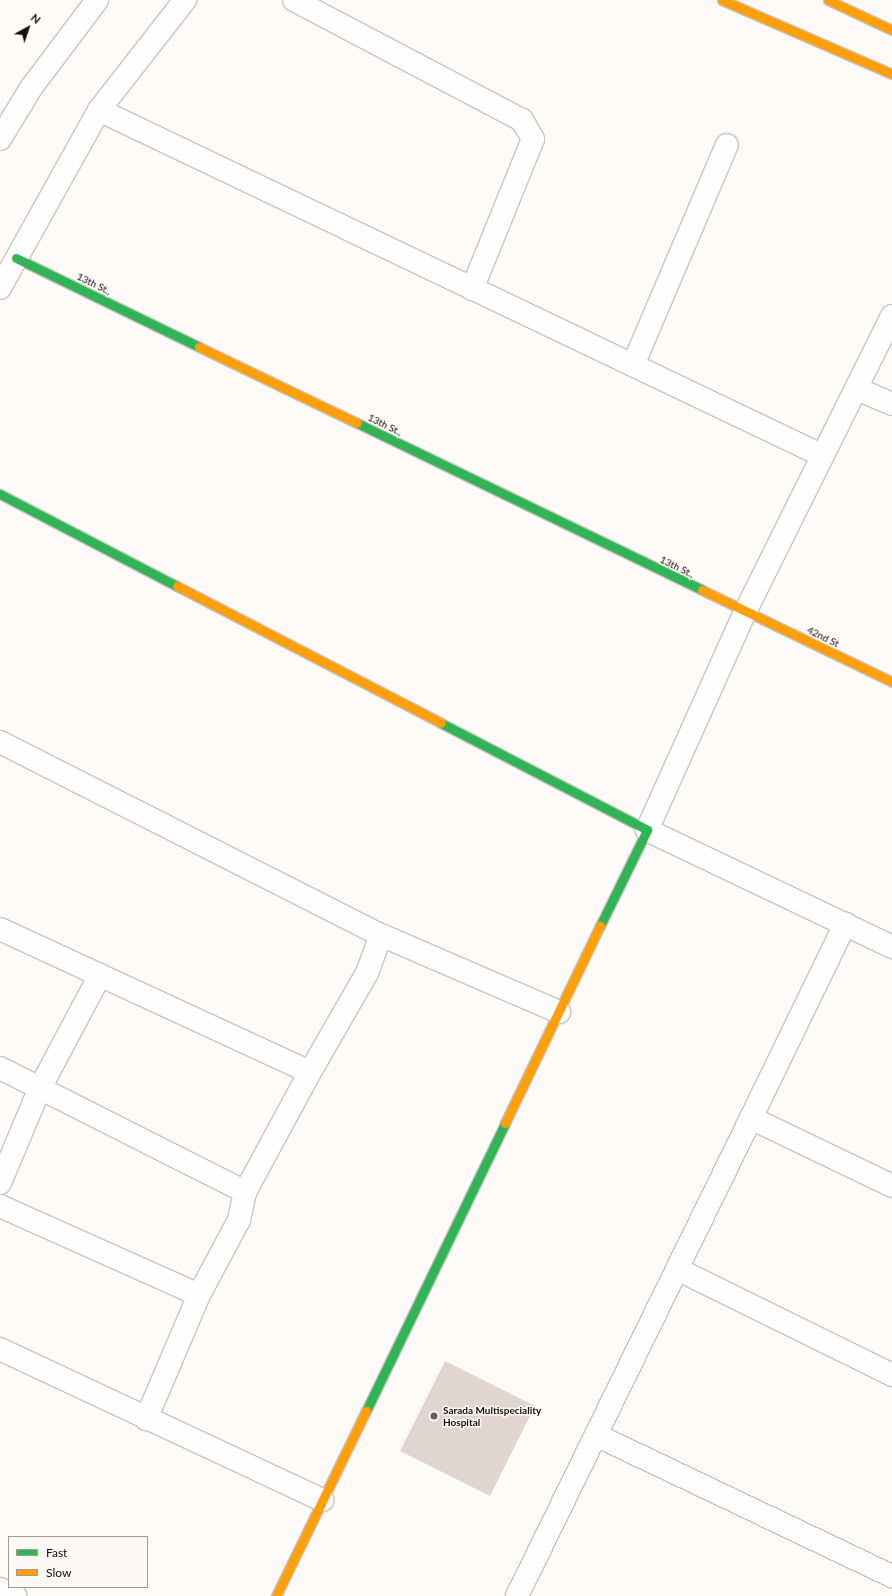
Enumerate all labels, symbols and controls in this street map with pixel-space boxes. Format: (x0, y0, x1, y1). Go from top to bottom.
north arrow (8, 8, 48, 48)
text: N (29, 11, 43, 26)
street label: 13th St., (75, 271, 113, 297)
street label: 13th St., (366, 412, 404, 438)
street label: 13th St., (658, 554, 696, 580)
street label: 42nd St (805, 624, 841, 650)
place label: Sarada Multispeciality Hospital (443, 1404, 541, 1428)
marker: Sarada Multispeciality Hospital (428, 1410, 440, 1422)
legend (8, 1536, 148, 1588)
text: Fast (46, 1545, 67, 1560)
text: Slow (46, 1565, 71, 1580)

